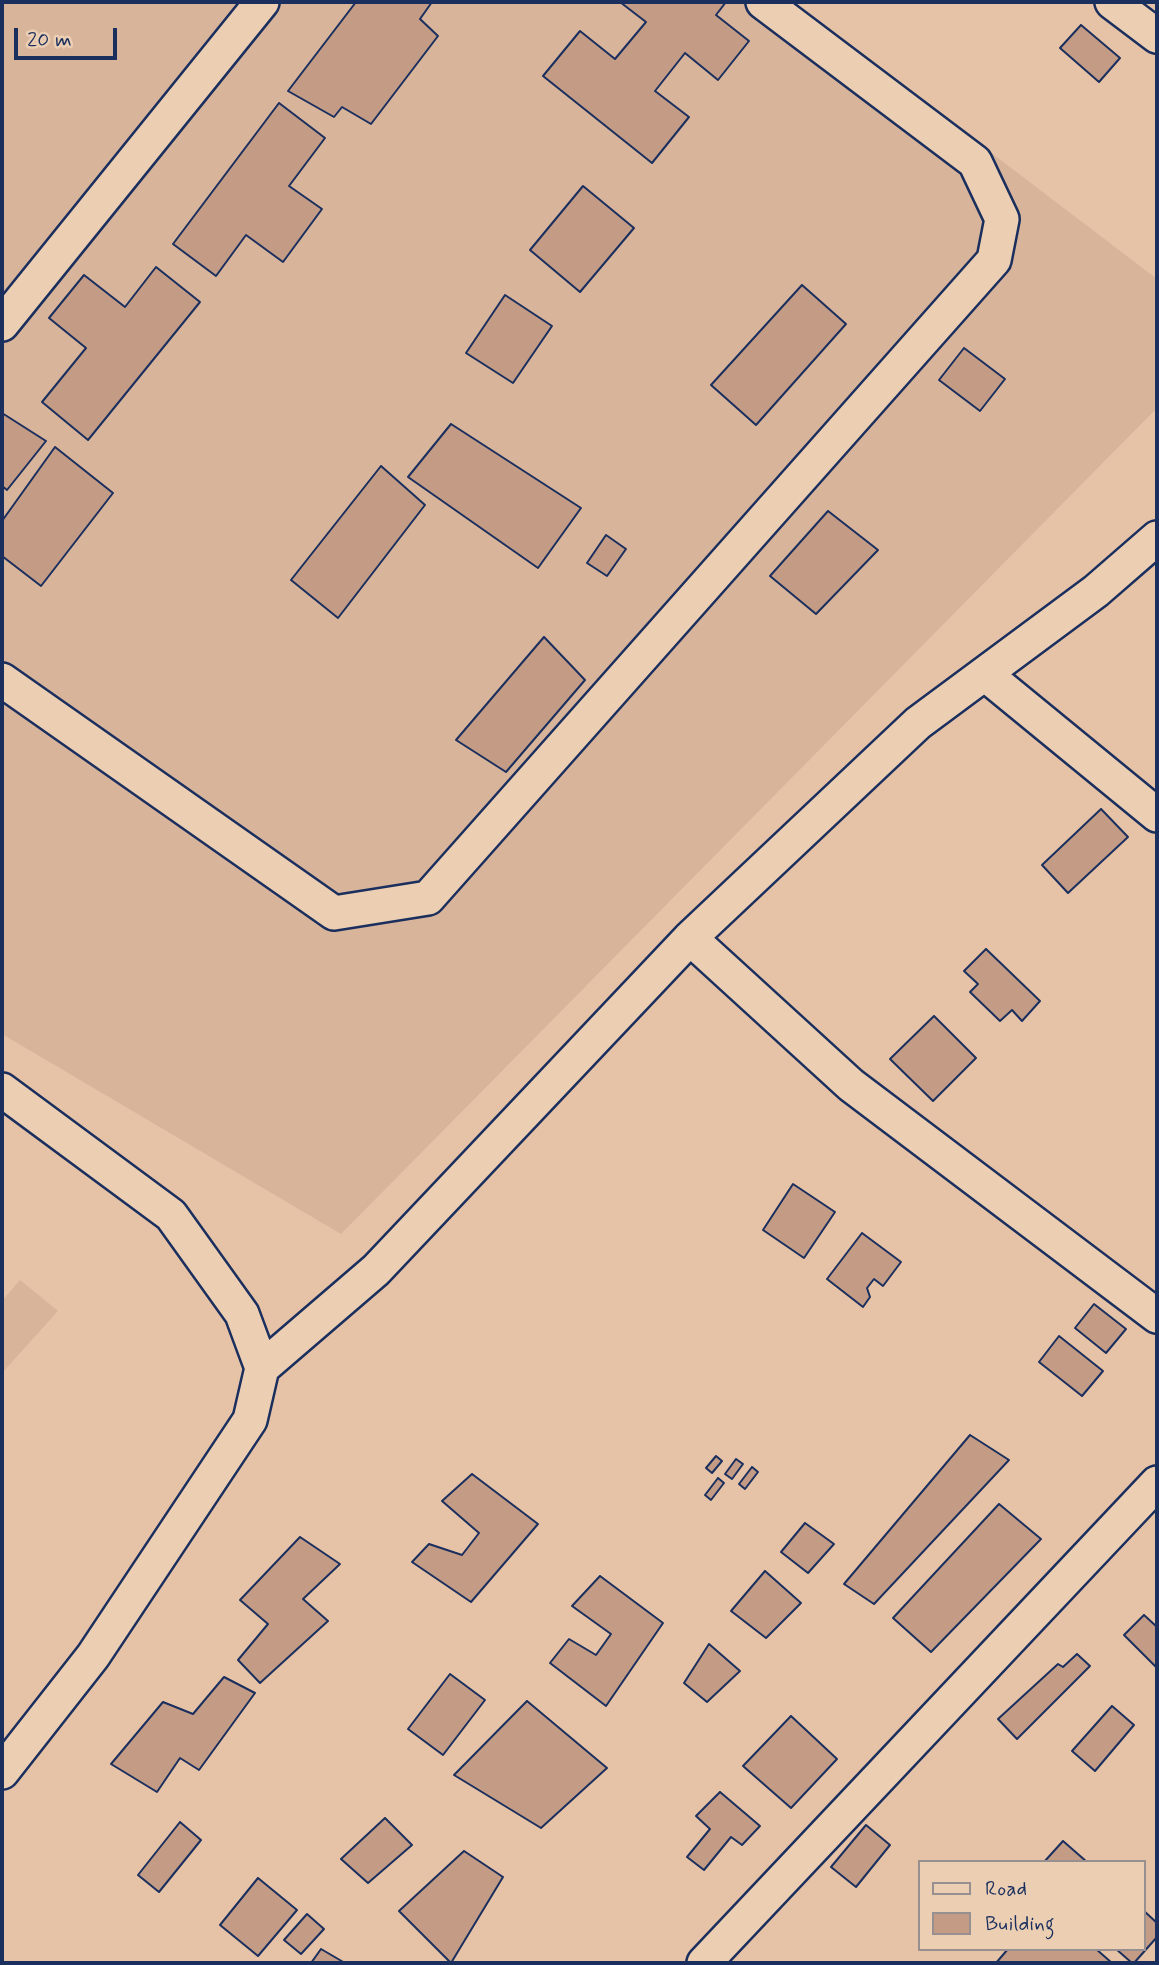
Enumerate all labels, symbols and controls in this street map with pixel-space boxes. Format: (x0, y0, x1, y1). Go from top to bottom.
scale bar (18, 14, 121, 58)
text: 20 m (27, 26, 72, 54)
legend (918, 1860, 1145, 1951)
text: Road (985, 1875, 1027, 1903)
text: Building (985, 1910, 1055, 1938)

